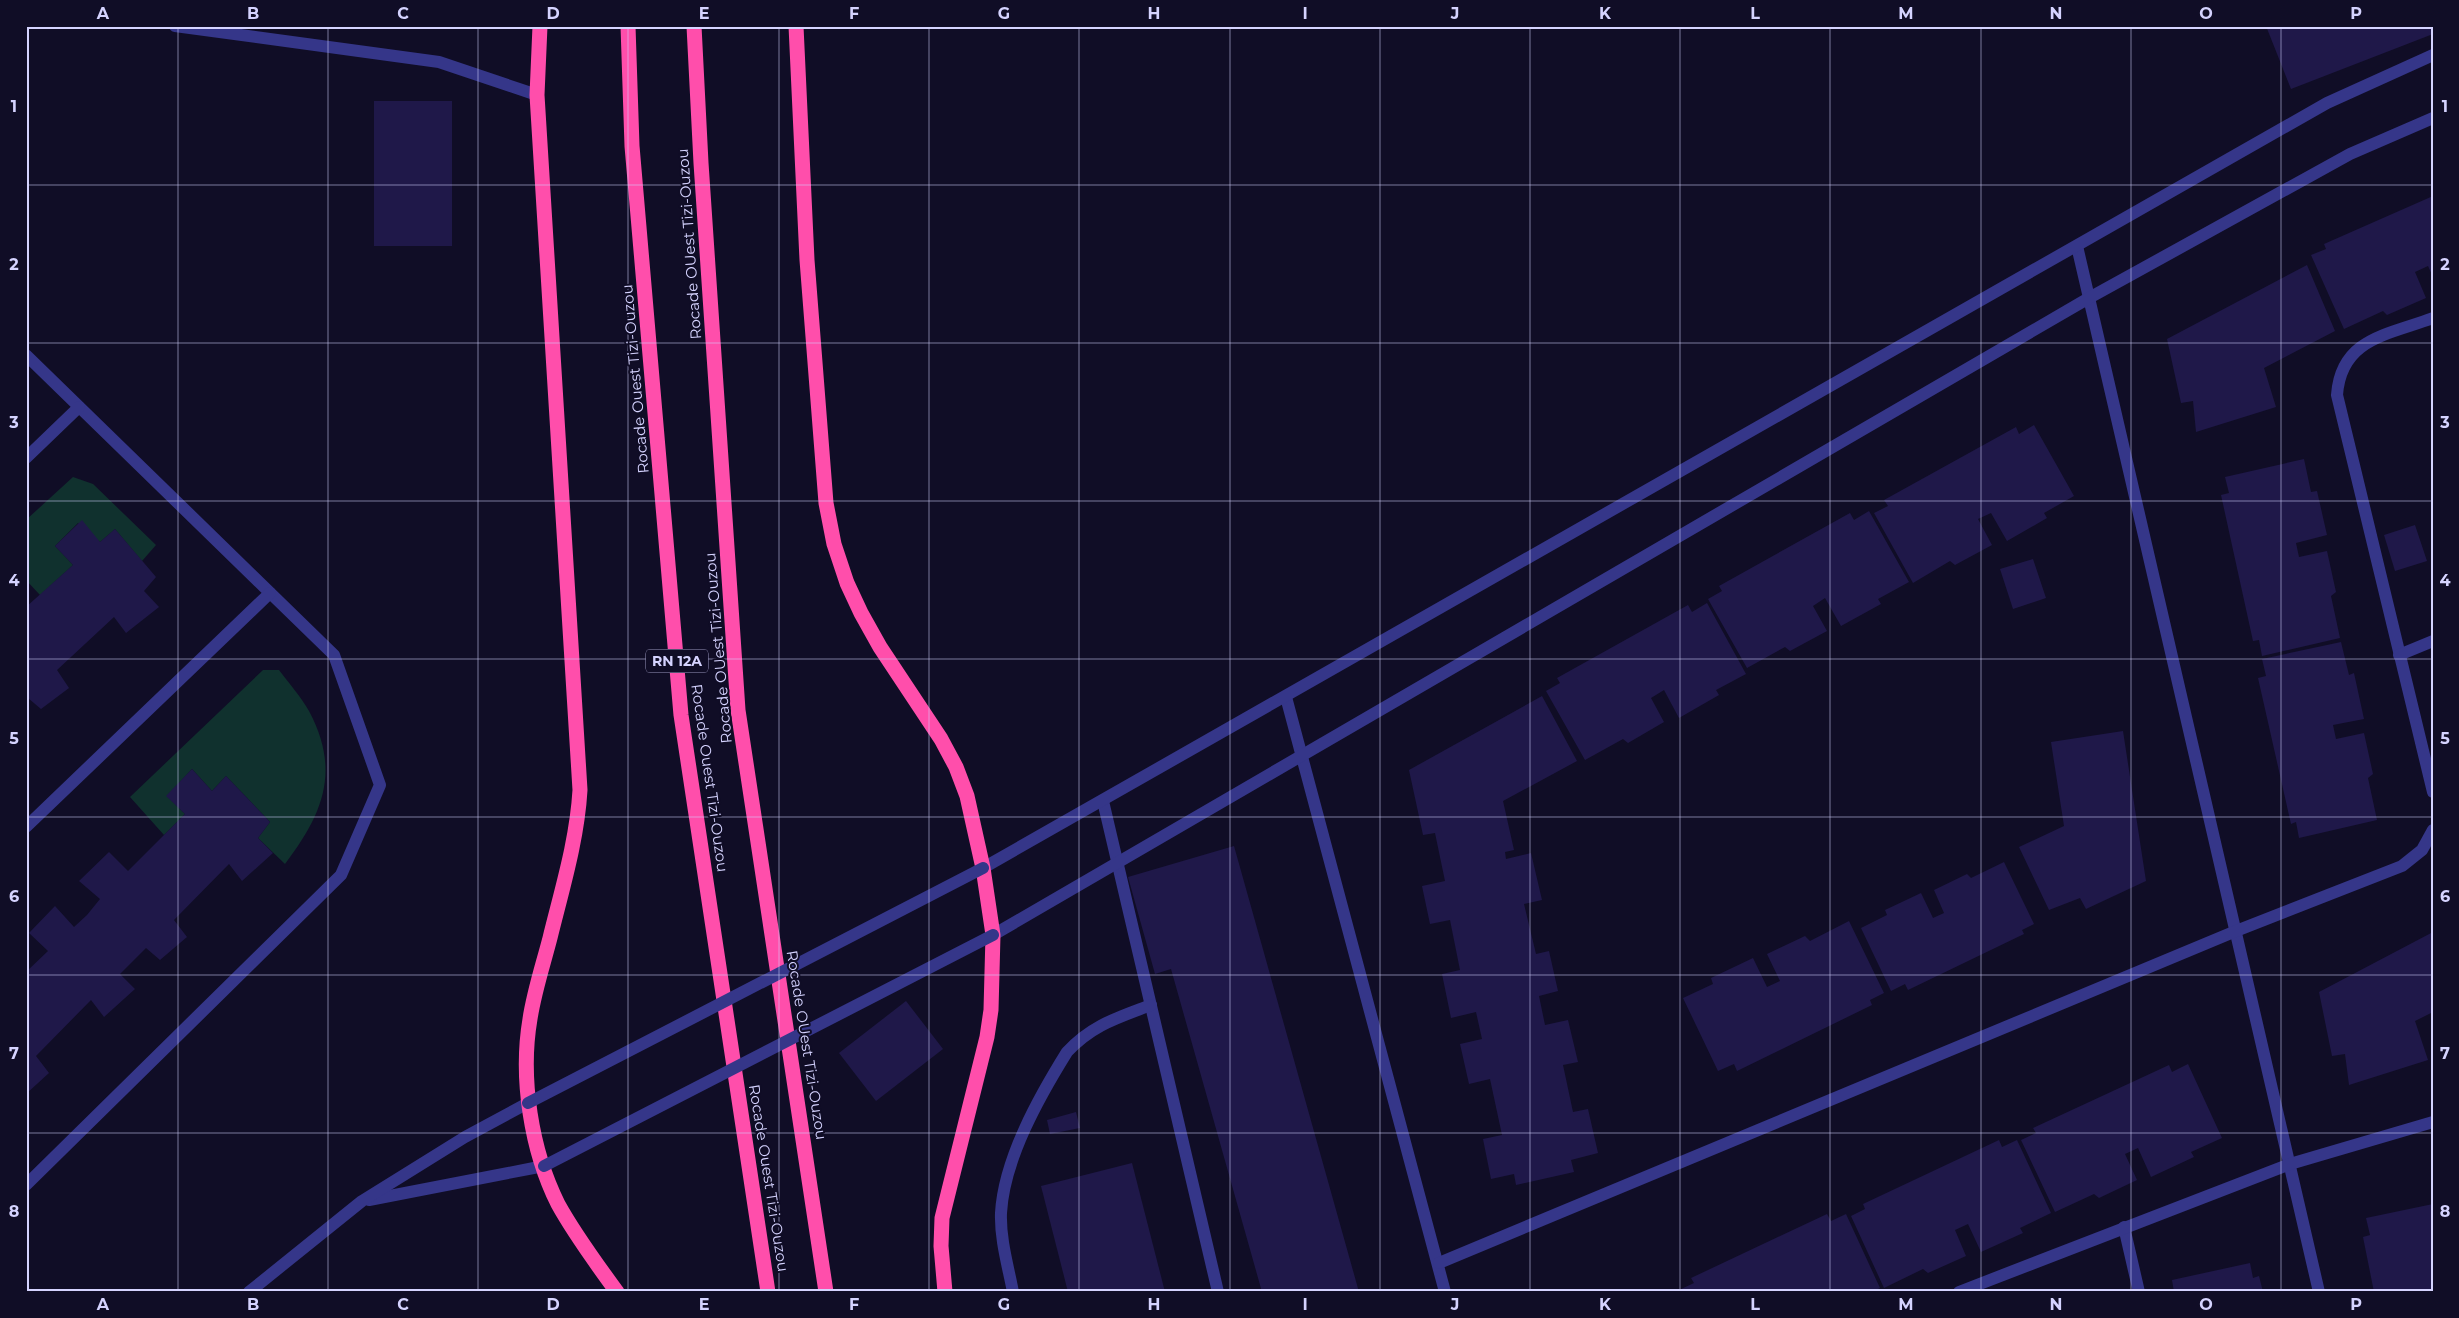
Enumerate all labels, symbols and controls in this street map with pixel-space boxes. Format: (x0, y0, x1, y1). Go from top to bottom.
text: A (96, 4, 110, 23)
text: B (247, 4, 259, 23)
text: C (397, 4, 409, 23)
text: D (546, 4, 560, 23)
text: E (699, 4, 709, 23)
text: F (849, 4, 859, 23)
text: G (998, 4, 1010, 23)
text: H (1148, 4, 1160, 23)
text: I (1302, 4, 1308, 23)
text: J (1450, 4, 1459, 23)
text: K (1599, 4, 1612, 23)
text: L (1750, 4, 1760, 23)
text: M (1898, 4, 1914, 23)
text: N (2050, 4, 2062, 23)
text: O (2199, 4, 2213, 23)
text: P (2350, 4, 2362, 23)
text: 1 (11, 97, 17, 116)
text: 1 (2442, 97, 2448, 116)
street label: Rocade OUest Tizi-Ouzou (673, 148, 705, 340)
text: 2 (9, 255, 19, 274)
text: 2 (2440, 255, 2450, 274)
street label: Rocade Ouest Tizi-Ouzou (617, 284, 653, 474)
text: 3 (8, 413, 19, 432)
text: 3 (2439, 413, 2450, 432)
street label: Rocade OUest Tizi-Ouzou (700, 552, 736, 744)
text: 4 (8, 571, 20, 590)
text: 4 (2439, 571, 2451, 590)
road number: RN 12A (646, 649, 708, 672)
street label: Rocade Ouest Tizi-Ouzou (687, 683, 733, 873)
text: 5 (9, 729, 19, 748)
text: 5 (2440, 729, 2450, 748)
text: 6 (9, 887, 19, 906)
text: 6 (2440, 887, 2450, 906)
street label: Rocade OUest Tizi-Ouzou (783, 949, 831, 1141)
text: 7 (9, 1044, 19, 1063)
text: 7 (2440, 1044, 2450, 1063)
street label: Rocade Ouest Tizi-Ouzou (745, 1083, 793, 1273)
text: 8 (9, 1202, 19, 1221)
text: 8 (2440, 1202, 2450, 1221)
text: A (96, 1295, 110, 1314)
text: B (247, 1295, 259, 1314)
text: C (397, 1295, 409, 1314)
text: D (546, 1295, 560, 1314)
text: E (699, 1295, 709, 1314)
text: F (849, 1295, 859, 1314)
text: G (998, 1295, 1010, 1314)
text: H (1148, 1295, 1160, 1314)
text: I (1302, 1295, 1308, 1314)
text: J (1450, 1295, 1459, 1314)
text: K (1599, 1295, 1612, 1314)
text: L (1750, 1295, 1760, 1314)
text: M (1898, 1295, 1914, 1314)
text: N (2050, 1295, 2062, 1314)
text: O (2199, 1295, 2213, 1314)
text: P (2350, 1295, 2362, 1314)

